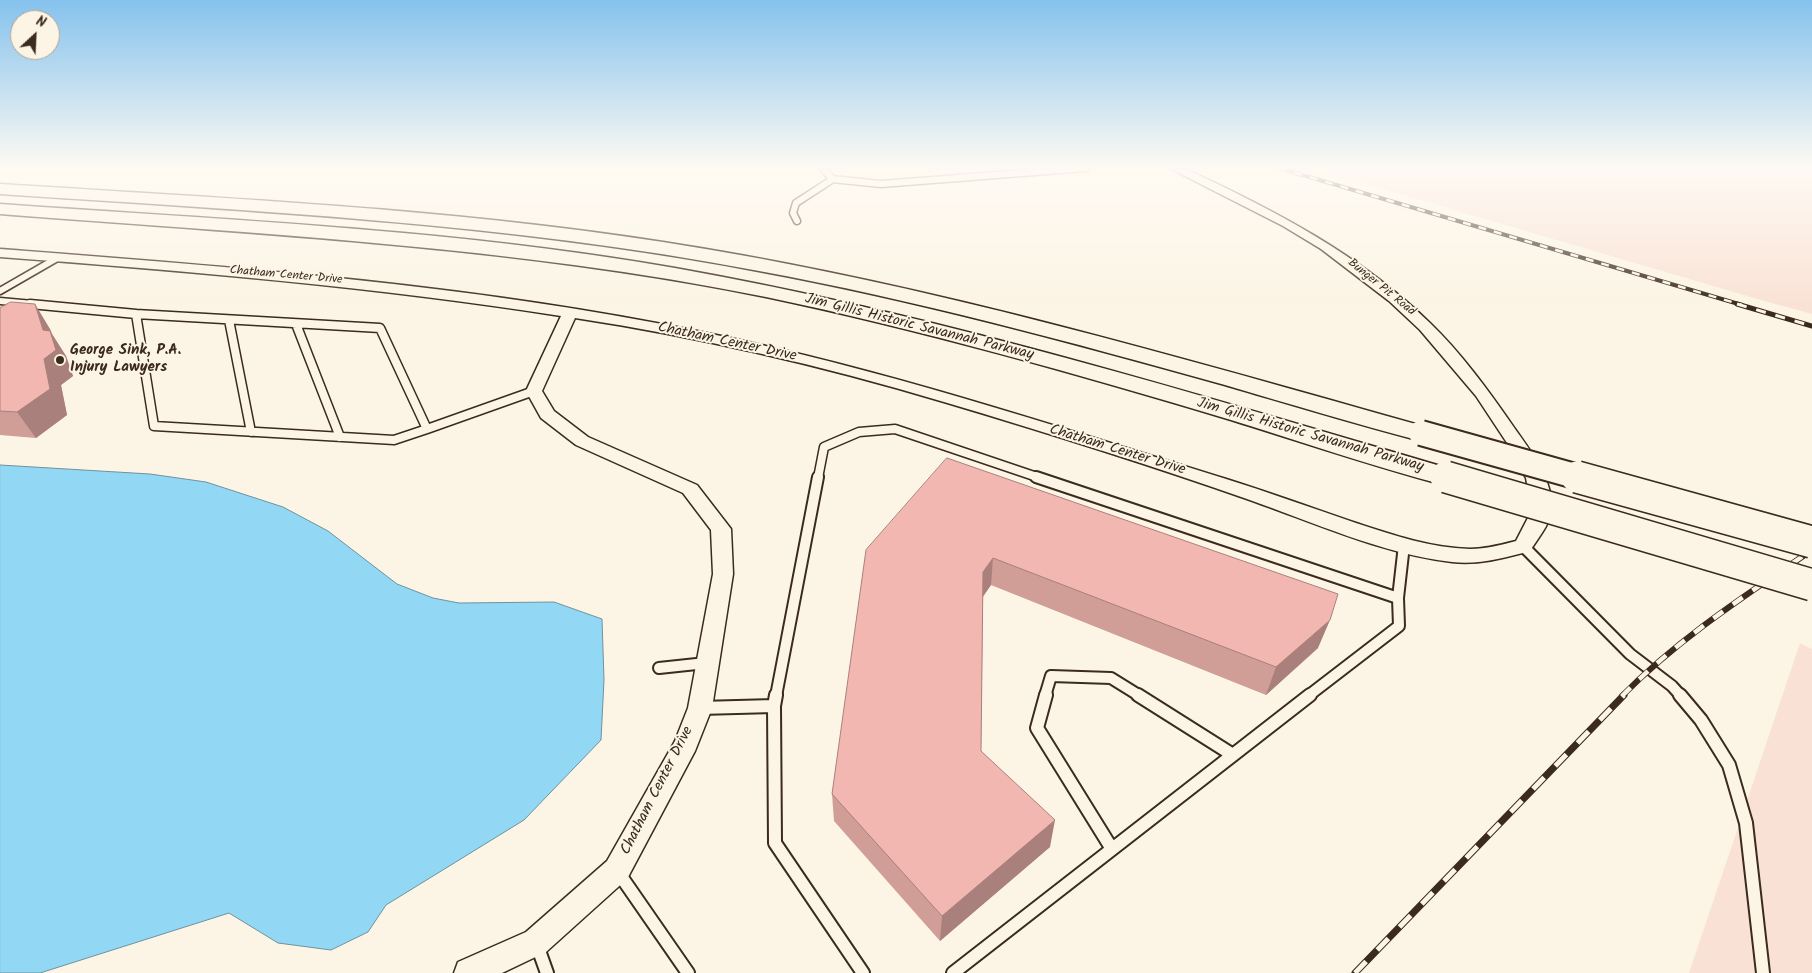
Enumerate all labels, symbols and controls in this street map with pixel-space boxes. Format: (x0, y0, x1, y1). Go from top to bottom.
north arrow (10, 10, 60, 60)
text: N (32, 10, 50, 34)
street label: Bunger Pit Road (1344, 256, 1418, 320)
street label: Chatham Center Drive (229, 264, 343, 288)
street label: Jim Gillis Historic Savannah Parkway (803, 291, 1035, 365)
street label: Chatham Center Drive (656, 319, 798, 367)
place label: George Sink, P.A. Injury Lawyers (70, 342, 181, 377)
marker: George Sink, P.A. Injury Lawyers (54, 354, 66, 366)
street label: Jim Gillis Historic Savannah Parkway (1194, 395, 1426, 477)
street label: Chatham Center Drive (1047, 422, 1187, 480)
street label: Chatham Center Drive (618, 724, 698, 858)

